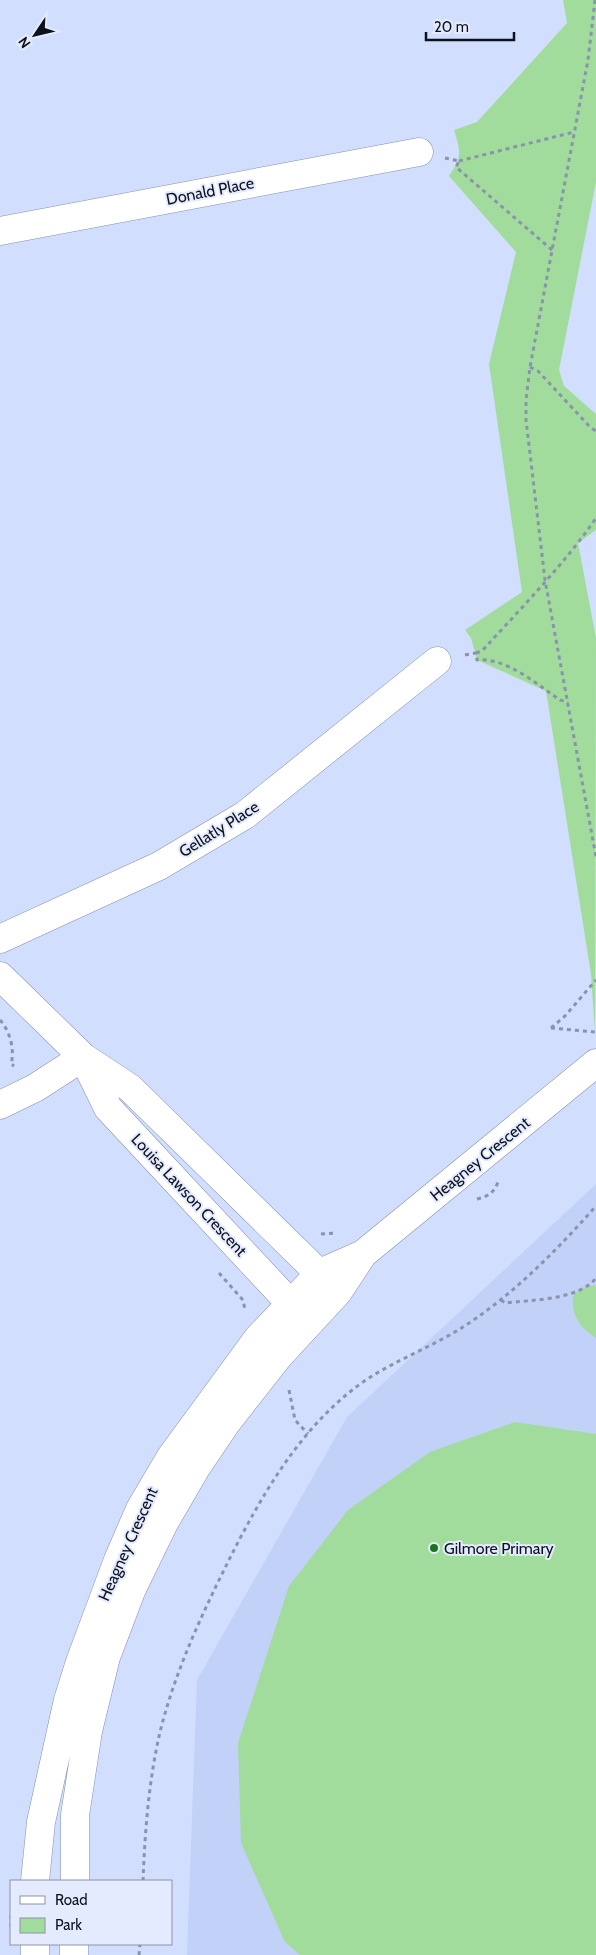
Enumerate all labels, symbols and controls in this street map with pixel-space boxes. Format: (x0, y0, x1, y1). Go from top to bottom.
north arrow (10, 10, 60, 60)
scale bar (426, 10, 514, 42)
text: 20 m (434, 18, 469, 36)
text: N (14, 33, 35, 52)
street label: Donald Place (164, 173, 256, 209)
street label: Gellatly Place (176, 797, 262, 861)
street label: Heagney Crescent (426, 1113, 534, 1205)
street label: Louisa Lawson Crescent (127, 1130, 251, 1261)
street label: Heagney Crescent (94, 1484, 162, 1604)
place label: Gilmore Primary (444, 1539, 554, 1558)
marker: Gilmore Primary (428, 1542, 440, 1554)
legend (10, 1880, 172, 1945)
text: Road (55, 1891, 88, 1909)
text: Park (55, 1916, 82, 1934)

